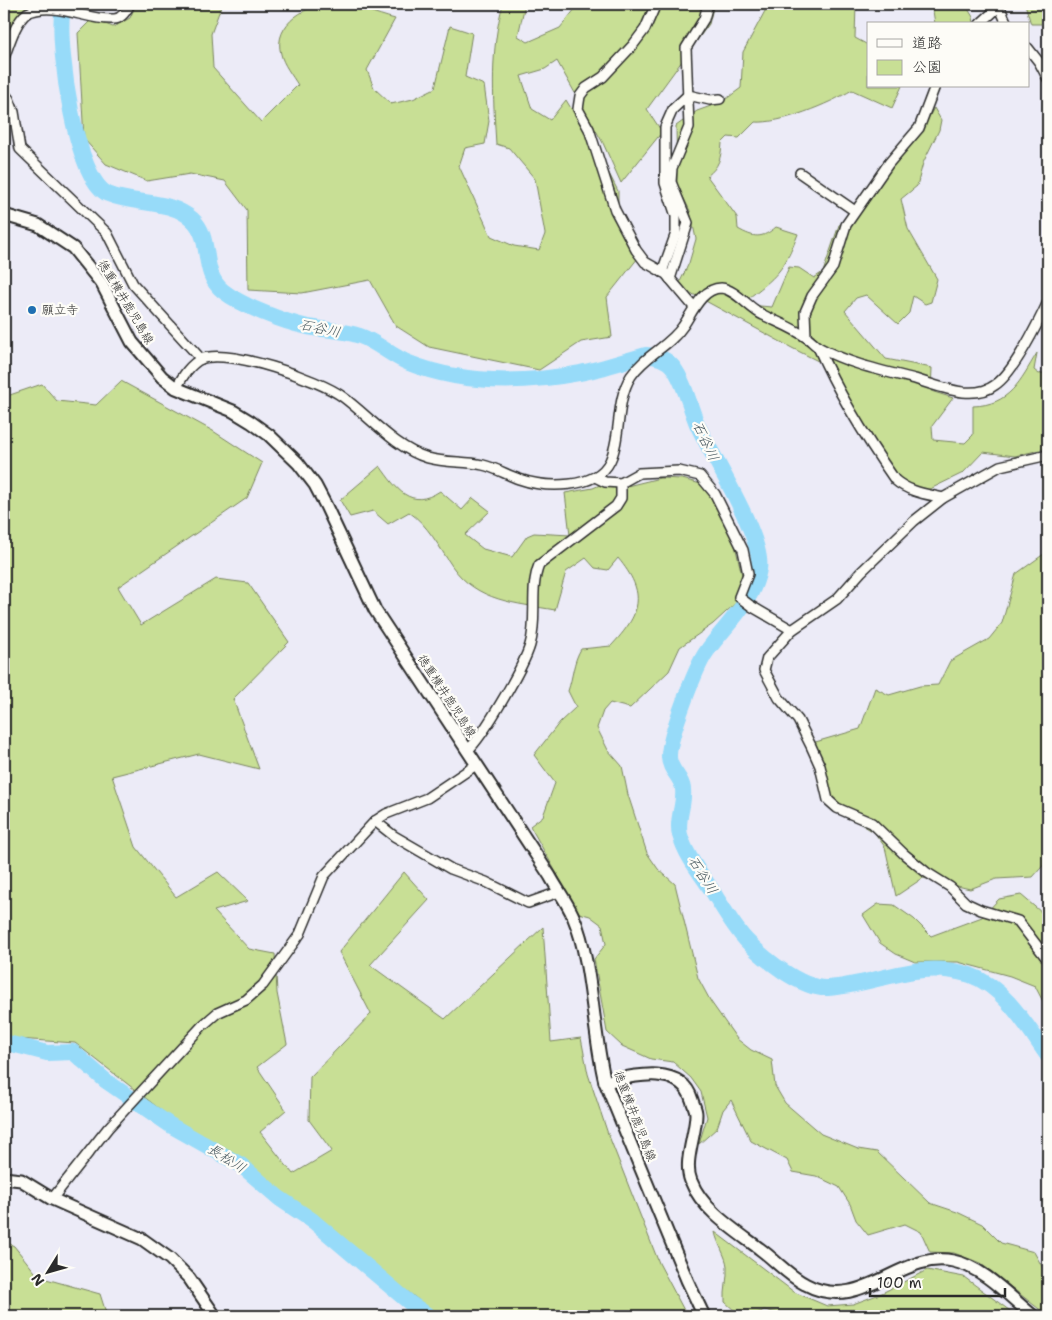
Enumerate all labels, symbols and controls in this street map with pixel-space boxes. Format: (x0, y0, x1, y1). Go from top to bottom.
legend (867, 22, 1030, 88)
text: 道路 (912, 33, 942, 53)
text: 公園 (912, 57, 942, 77)
street label: 徳重横井鹿児島線 (94, 257, 158, 347)
place label: 願立寺 (42, 302, 78, 318)
marker: 願立寺 (26, 304, 38, 316)
water label: 石谷川 (298, 315, 342, 341)
water label: 石谷川 (689, 418, 723, 464)
street label: 徳重横井鹿児島線 (414, 651, 480, 741)
water label: 石谷川 (684, 852, 722, 898)
street label: 徳重横井鹿児島線 (610, 1068, 660, 1164)
water label: 長松川 (204, 1139, 250, 1177)
north arrow (22, 1248, 72, 1298)
scale bar (870, 1265, 1004, 1297)
text: N (27, 1270, 48, 1290)
text: 100 m (877, 1273, 922, 1293)

